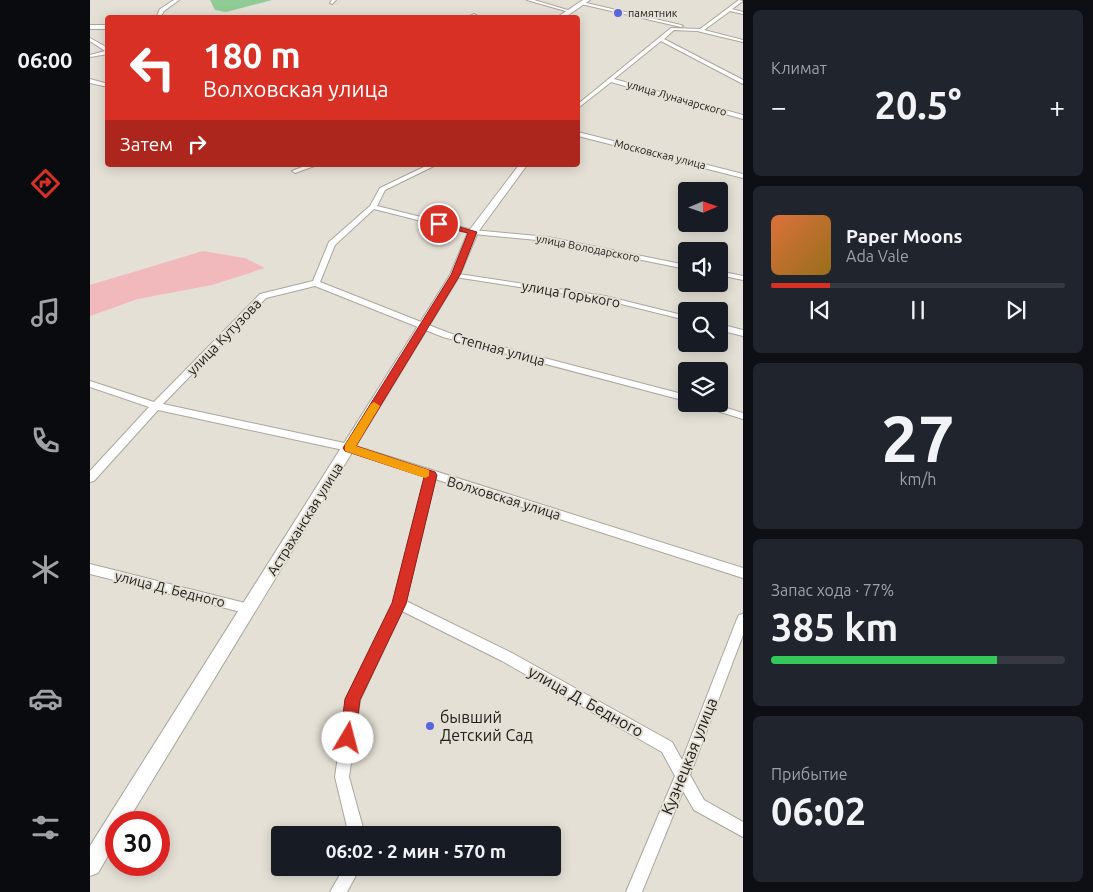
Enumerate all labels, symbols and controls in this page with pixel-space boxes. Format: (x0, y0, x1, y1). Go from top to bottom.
marker: памятник (612, 7, 624, 19)
place label: памятник (628, 7, 678, 19)
icon: left (120, 35, 185, 100)
text: 180 m (203, 35, 301, 75)
text: 06:00 (17, 47, 73, 72)
text: Климат (771, 59, 827, 77)
text: Волховская улица (203, 76, 389, 101)
street label: улица Луначарского (626, 78, 728, 118)
text: 20.5° (874, 84, 962, 126)
text: − (771, 91, 787, 122)
text: + (1049, 91, 1065, 122)
icon: right (183, 130, 211, 158)
text: Затем (120, 133, 173, 155)
street label: Московская улица (613, 137, 707, 171)
icon: directions (28, 166, 63, 201)
north arrow (678, 182, 728, 232)
map controls (678, 182, 728, 412)
pin (418, 203, 460, 245)
icon: arrive (425, 210, 453, 238)
text: Paper Moons (846, 225, 963, 247)
street label: улица Володарского (535, 232, 641, 264)
button: sound (678, 242, 728, 292)
text: Ada Vale (846, 247, 909, 265)
street label: улица Горького (521, 277, 621, 311)
icon: music (28, 295, 63, 330)
street label: улица Кутузова (184, 296, 264, 378)
icon: previous (806, 296, 834, 324)
icon: pause (904, 296, 932, 324)
icon: next (1002, 296, 1030, 324)
button: search (678, 302, 728, 352)
street label: Степная улица (451, 329, 547, 369)
button: layers (678, 362, 728, 412)
text: 27 (881, 401, 955, 474)
icon: phone (28, 423, 63, 458)
street label: Астраханская улица (264, 460, 346, 578)
text: km/h (900, 470, 936, 488)
street label: Волховская улица (445, 473, 563, 523)
icon: climate (28, 552, 63, 587)
street label: улица Д. Бедного (113, 568, 227, 610)
text: Запас хода · 77% (771, 581, 894, 599)
text: 385 km (771, 606, 898, 648)
street label: улица Д. Бедного (525, 662, 647, 740)
icon: car (28, 681, 63, 716)
street label: Кузнецкая улица (657, 695, 721, 817)
place label: бывший Детский Сад (440, 708, 533, 744)
position arrow (321, 711, 373, 763)
marker: бывший Детский Сад (424, 720, 436, 732)
text: Прибытие (771, 765, 848, 783)
text: 06:02 (771, 790, 866, 832)
icon: filters (28, 810, 63, 845)
speed limit sign: 30 (105, 811, 170, 876)
text: 06:02 · 2 мин · 570 m (326, 840, 506, 862)

